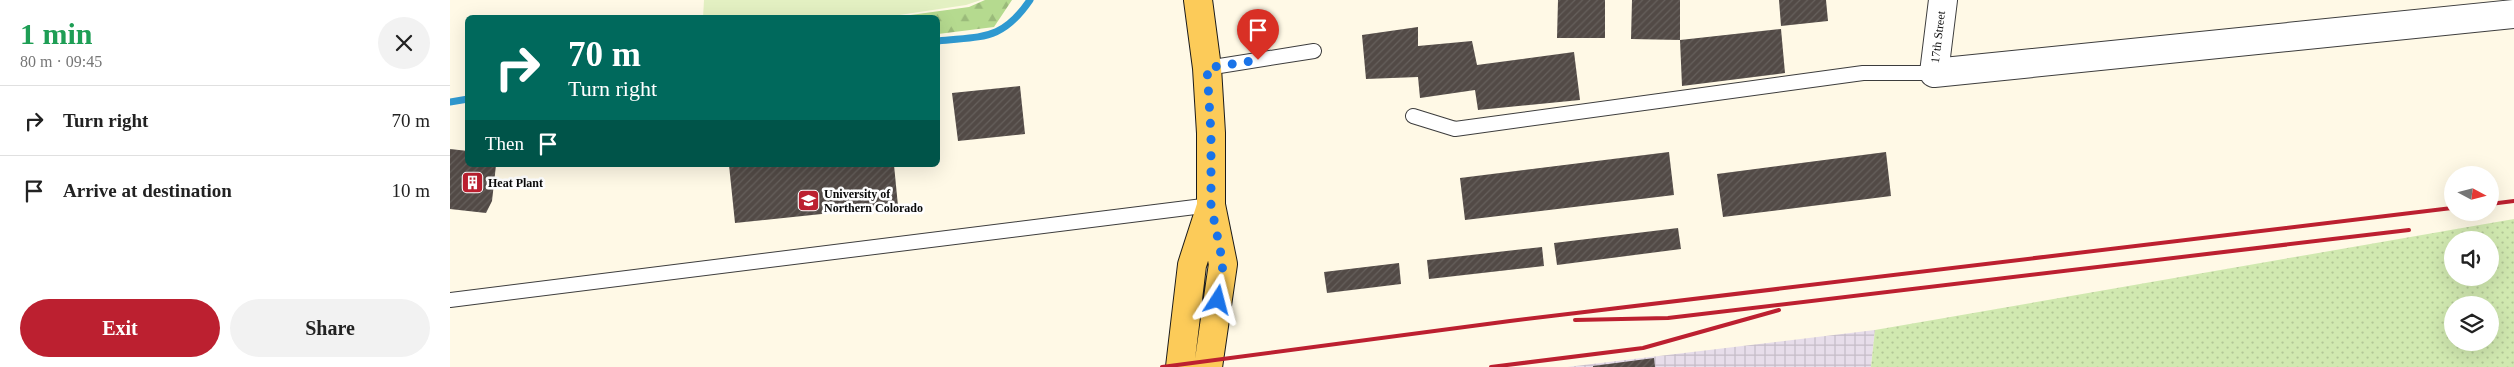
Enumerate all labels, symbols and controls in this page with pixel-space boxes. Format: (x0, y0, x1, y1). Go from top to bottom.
pin (1237, 9, 1279, 60)
street label: 17th Street (1928, 10, 1948, 64)
icon: arrive (1244, 16, 1272, 44)
text: 1 min (20, 17, 93, 50)
button: close (378, 17, 430, 69)
icon: right (485, 35, 550, 100)
text: 70 m (568, 35, 641, 74)
text: 80 m · 09:45 (20, 53, 102, 70)
text: Turn right (568, 76, 657, 101)
icon: right (20, 107, 48, 135)
text: Turn right (63, 110, 148, 131)
text: 70 m (391, 110, 430, 131)
icon: arrive (534, 130, 562, 158)
text: Then (485, 133, 524, 154)
north arrow (2444, 166, 2499, 221)
map controls (2444, 166, 2499, 351)
building icon: Heat Plant (460, 171, 484, 195)
place label: Heat Plant (488, 176, 543, 190)
icon: arrive (20, 177, 48, 205)
text: Arrive at destination (63, 180, 232, 201)
text: 10 m (391, 180, 430, 201)
place label: University of Northern Colorado (824, 187, 923, 215)
school or university icon: University of Northern Colorado (796, 189, 820, 213)
button: sound (2444, 231, 2499, 286)
position arrow (1191, 273, 1243, 325)
button: layers (2444, 296, 2499, 351)
button: Exit (20, 299, 220, 357)
button: Share (230, 299, 430, 357)

